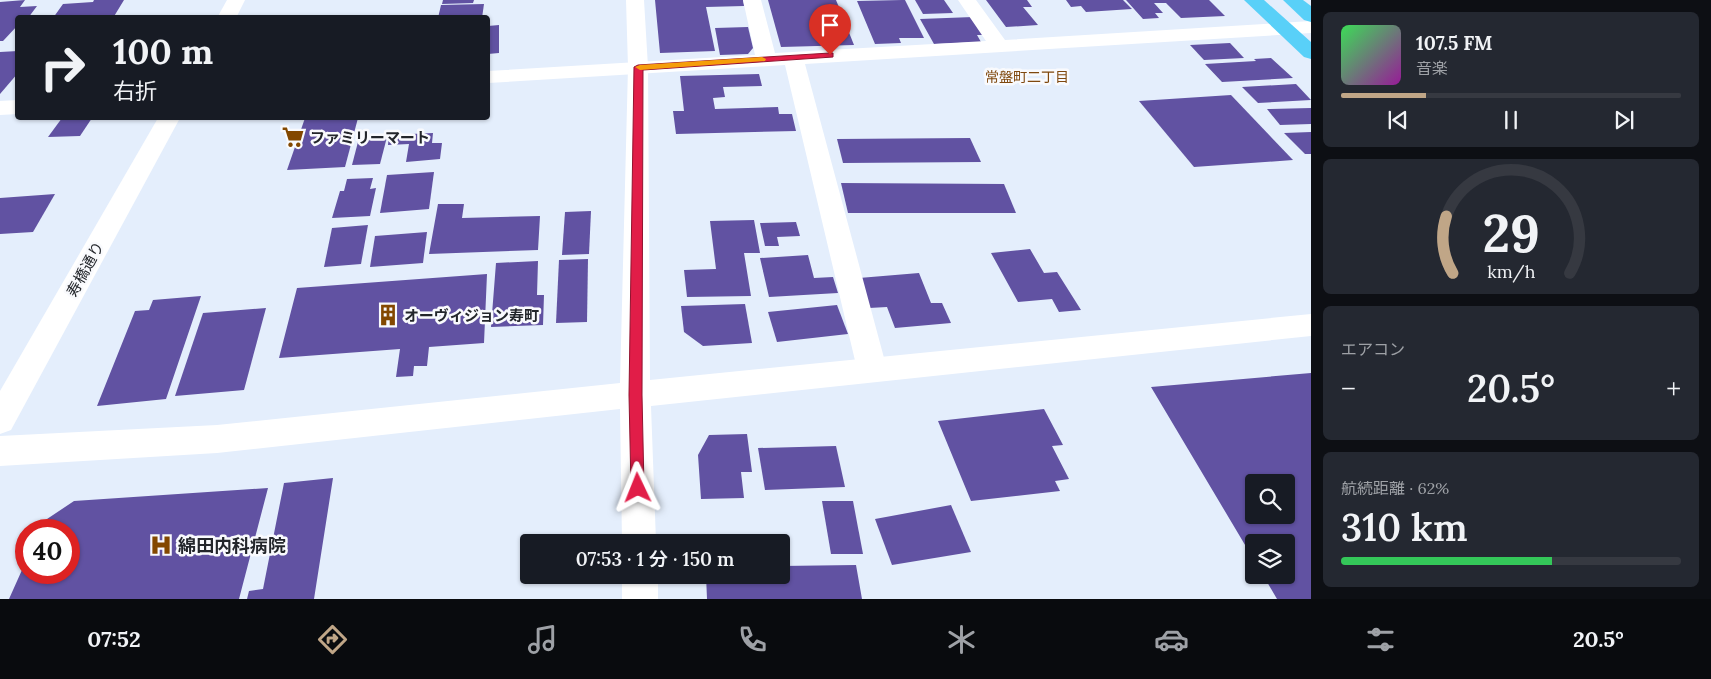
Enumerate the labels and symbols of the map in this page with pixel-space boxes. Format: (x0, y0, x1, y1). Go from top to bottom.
pin (809, 4, 851, 55)
district label: 常盤町二丁目 (985, 68, 1069, 86)
supermarket icon: ファミリーマート (280, 124, 306, 150)
place label: ファミリーマート (310, 128, 430, 147)
street label: 寿橋通り (62, 238, 108, 300)
building icon: オーヴィジョン寿町 (375, 302, 401, 328)
place label: オーヴィジョン寿町 (404, 306, 539, 325)
position arrow (611, 461, 663, 513)
speed limit sign: 40 (15, 519, 80, 584)
hospital icon: 綿田内科病院 (148, 532, 174, 558)
place label: 綿田内科病院 (178, 534, 286, 557)

